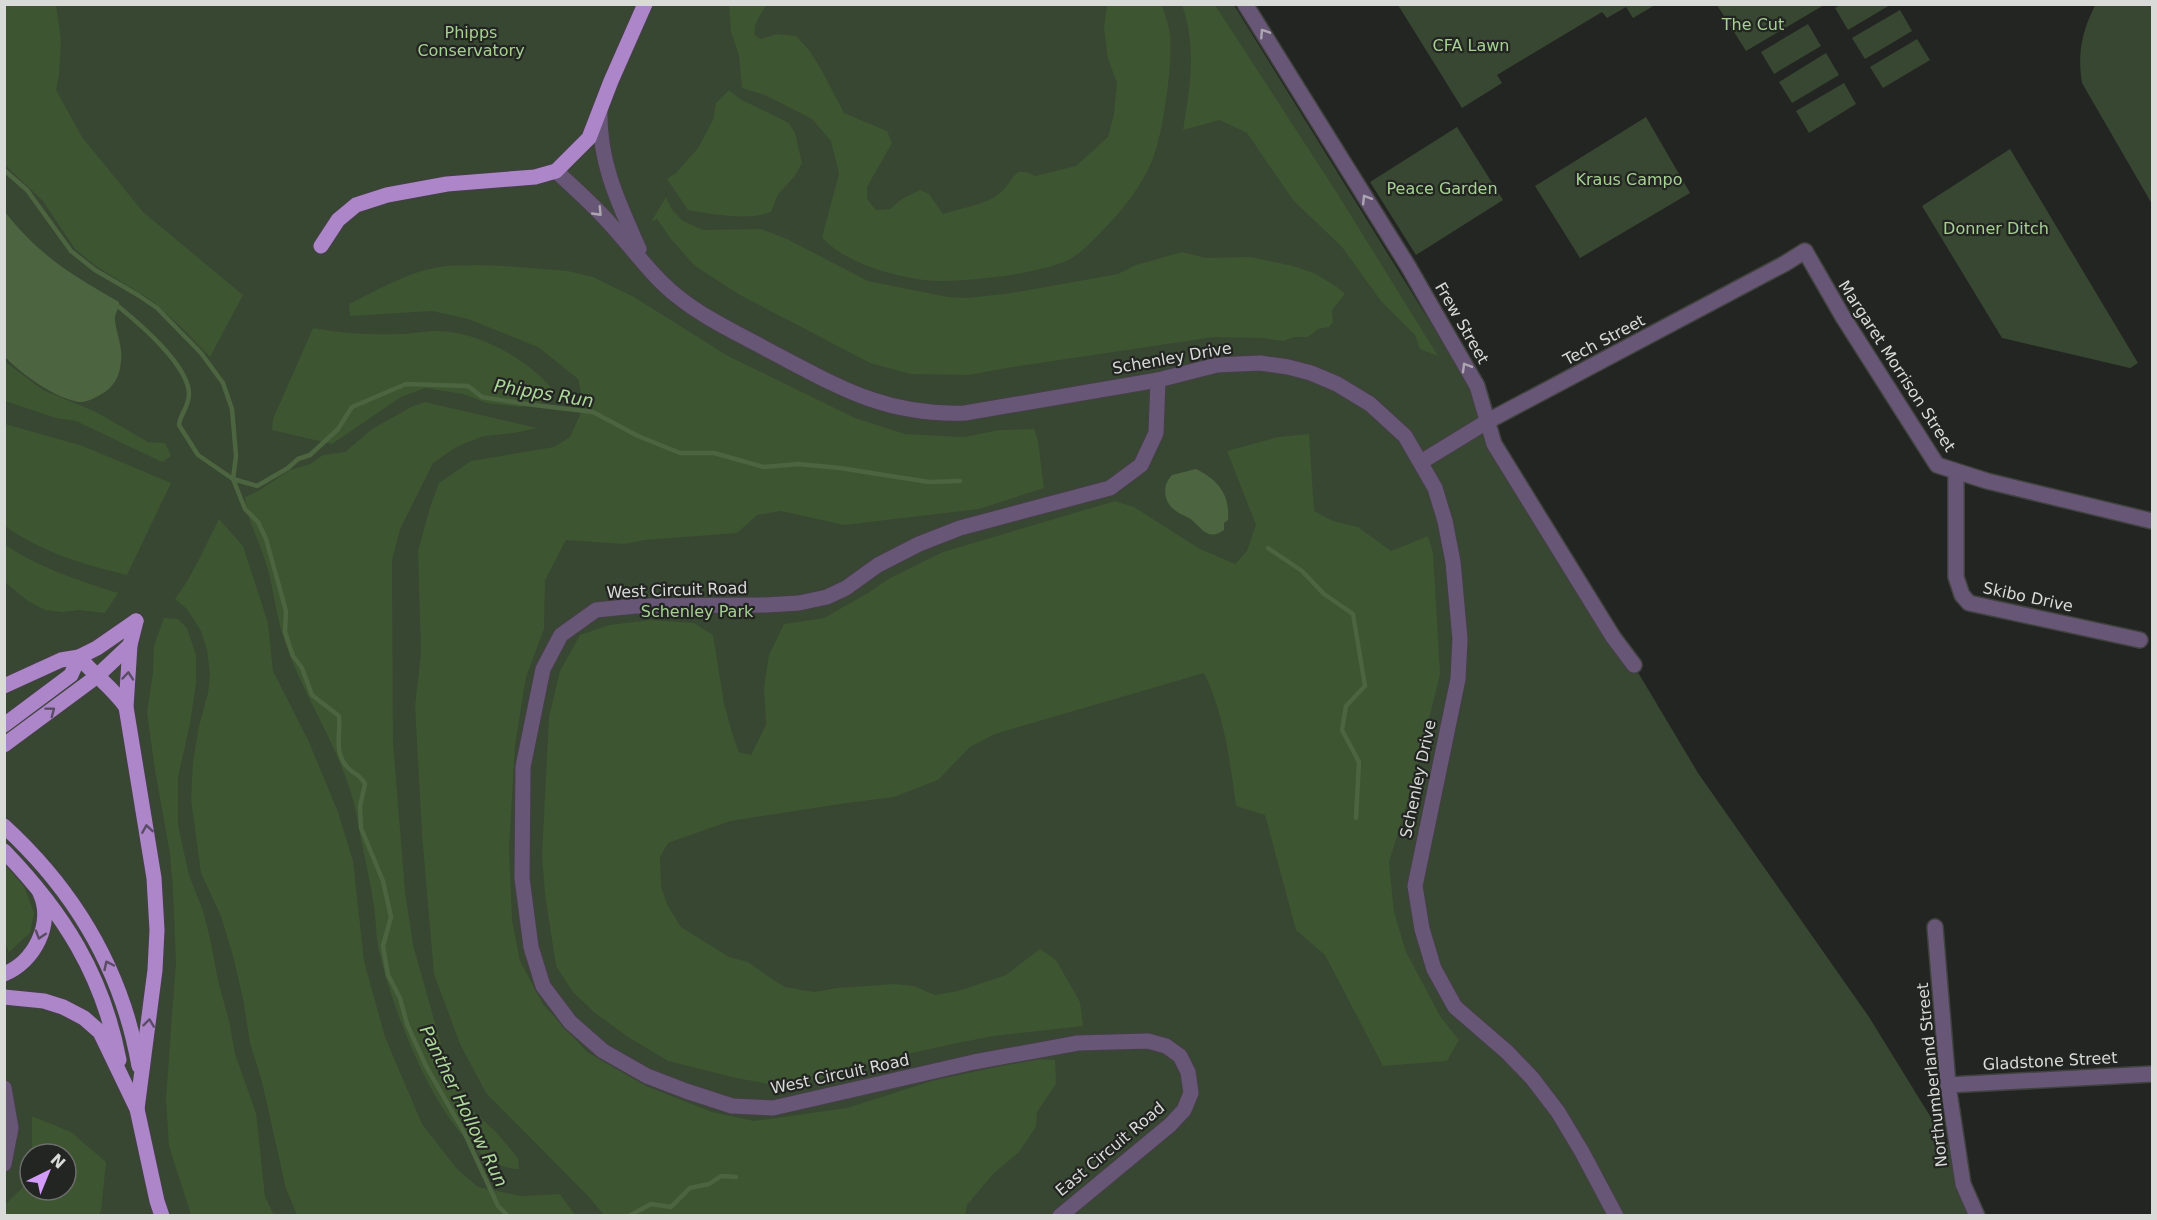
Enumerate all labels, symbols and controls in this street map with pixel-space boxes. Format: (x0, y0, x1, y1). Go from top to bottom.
park label: The Cut (1721, 15, 1784, 34)
park label: Phipps Conservatory (417, 23, 525, 60)
one-way arrow (1260, 29, 1271, 40)
park label: CFA Lawn (1433, 36, 1509, 55)
park label: Kraus Campo (1576, 170, 1682, 189)
park label: Peace Garden (1386, 179, 1498, 198)
one-way arrow (1362, 195, 1374, 205)
one-way arrow (591, 204, 602, 215)
park label: Donner Ditch (1943, 219, 2049, 238)
street label: Margaret Morrison Street (1835, 277, 1959, 455)
street label: Frew Street (1431, 279, 1493, 367)
street label: Tech Street (1559, 311, 1648, 370)
street label: Schenley Drive (1111, 338, 1233, 378)
one-way arrow (1462, 363, 1473, 373)
water label: Phipps Run (493, 375, 595, 411)
street label: West Circuit Road (606, 578, 748, 602)
street label: Skibo Drive (1981, 578, 2075, 616)
park label: Schenley Park (641, 602, 754, 621)
one-way arrow (121, 671, 134, 681)
one-way arrow (44, 708, 55, 719)
street label: Schenley Drive (1396, 718, 1440, 840)
one-way arrow (141, 824, 153, 833)
one-way arrow (35, 929, 47, 940)
one-way arrow (103, 960, 115, 971)
street label: Northumberland Street (1913, 982, 1951, 1168)
one-way arrow (142, 1018, 155, 1027)
water label: Panther Hollow Run (416, 1022, 512, 1190)
street label: Gladstone Street (1982, 1048, 2118, 1074)
street label: West Circuit Road (769, 1050, 911, 1098)
street label: East Circuit Road (1052, 1098, 1168, 1200)
north arrow (18, 1142, 78, 1202)
text: N (47, 1150, 69, 1173)

